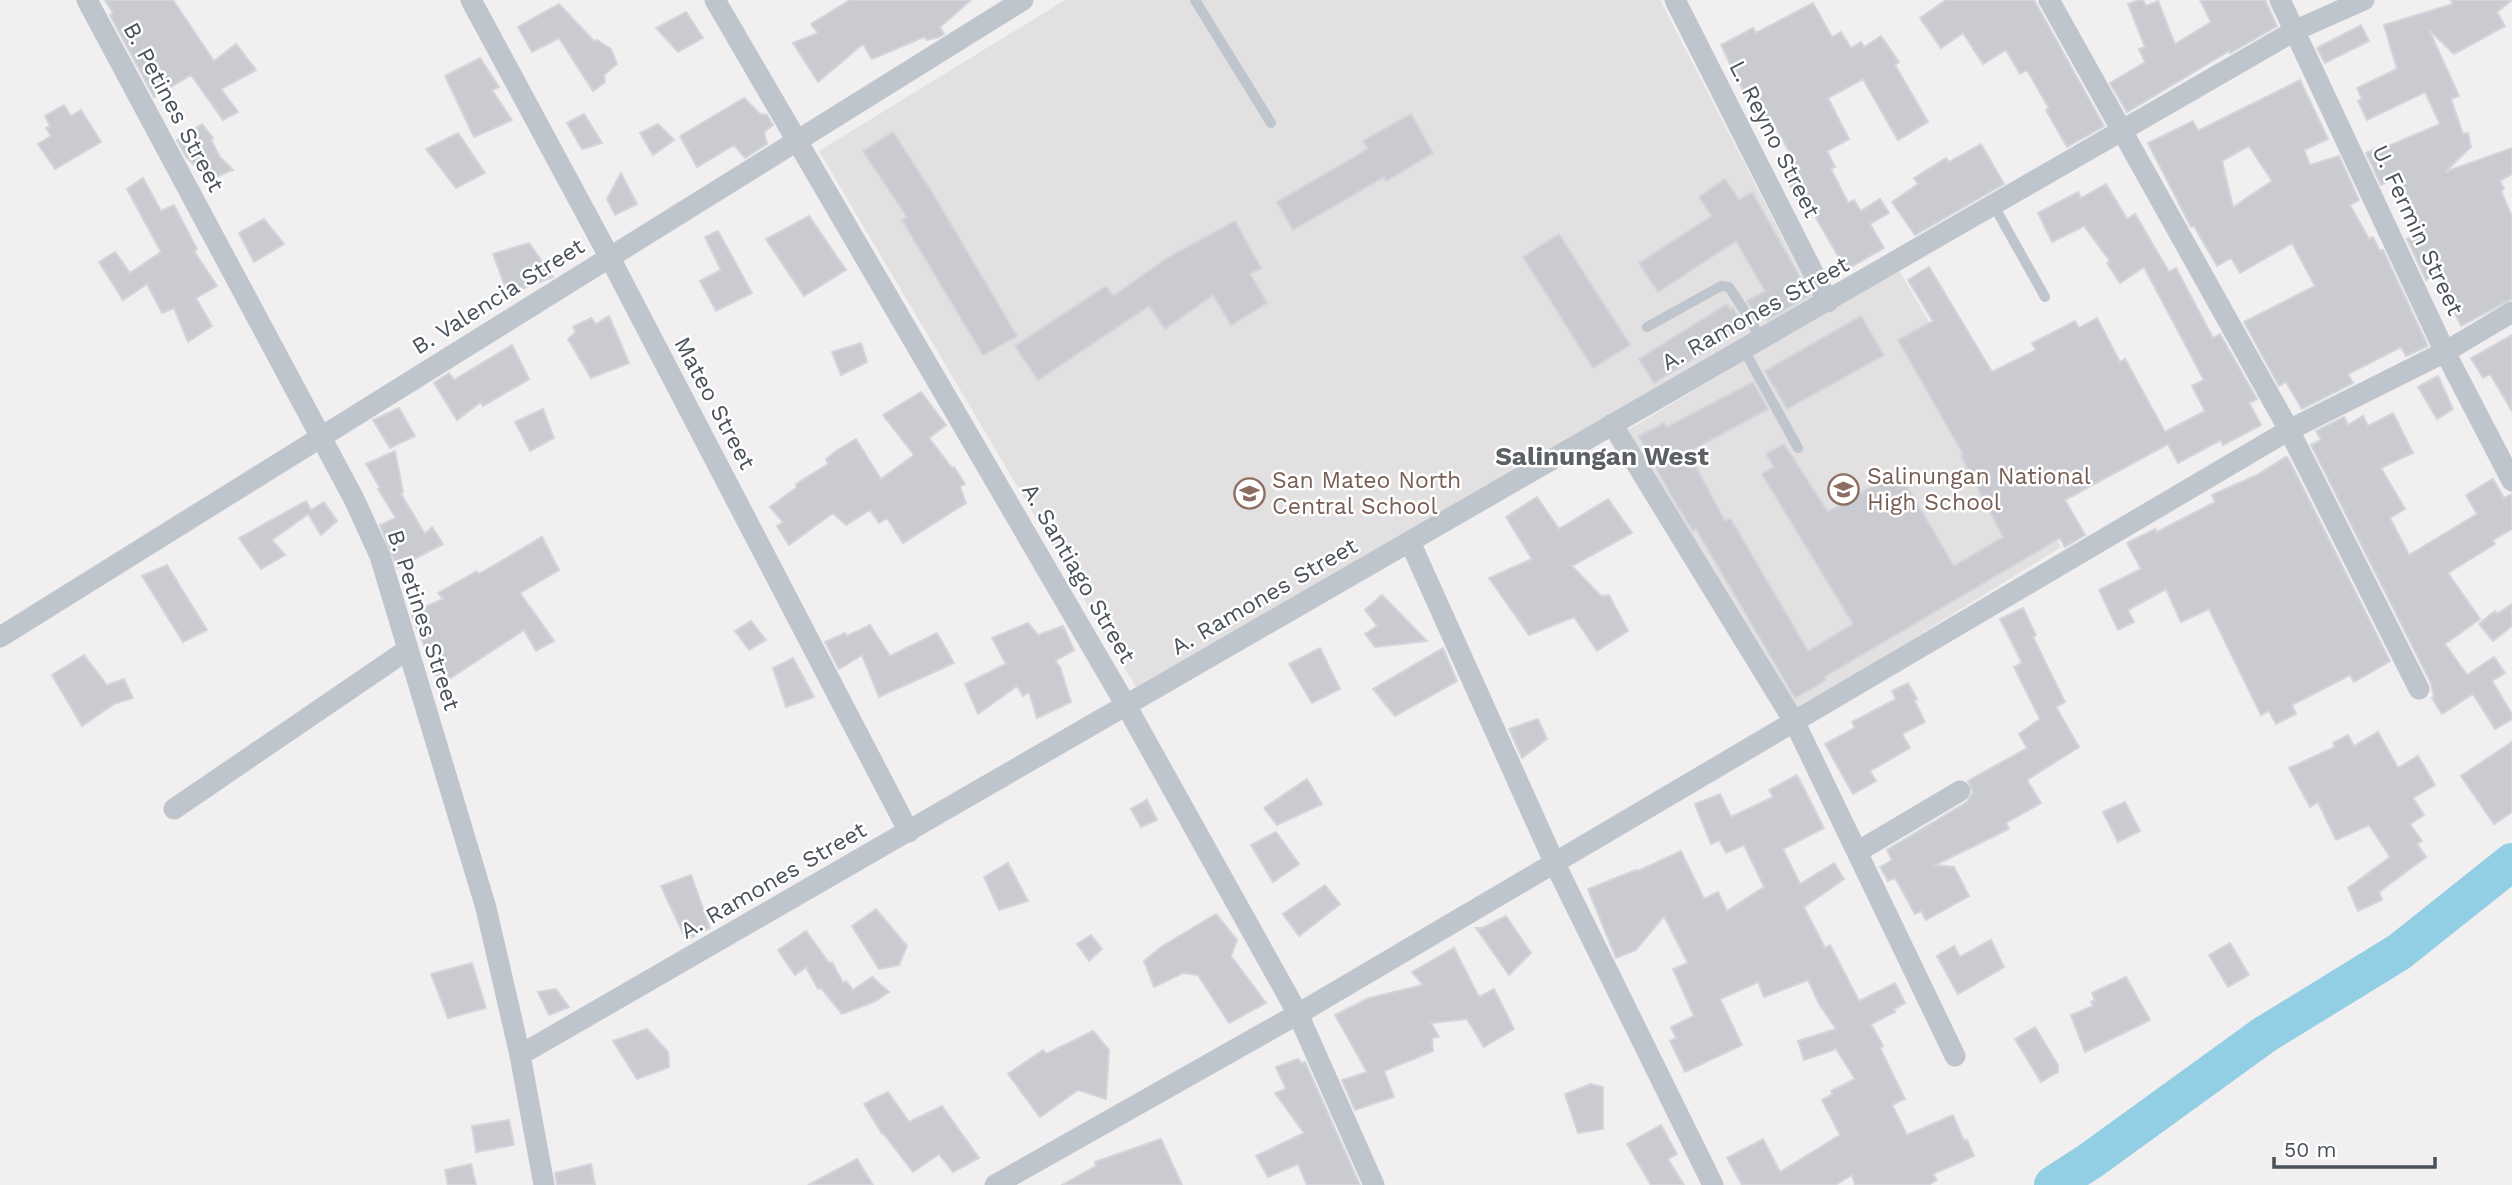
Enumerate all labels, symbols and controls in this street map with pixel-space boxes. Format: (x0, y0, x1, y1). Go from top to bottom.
street label: B. Petines Street (117, 18, 230, 197)
street label: L. Reyno Street (1723, 56, 1826, 222)
street label: U. Fermin Street (2366, 141, 2469, 320)
street label: B. Valencia Street (407, 232, 590, 360)
street label: A. Ramones Street (1657, 251, 1854, 376)
street label: Mateo Street (668, 333, 761, 474)
district label: Salinungan West (1495, 441, 1709, 471)
place label: Salinungan National High School (1867, 463, 2091, 516)
place label: San Mateo North Central School (1272, 467, 1461, 520)
school or university icon: Salinungan National High School (1827, 472, 1861, 506)
school or university icon: San Mateo North Central School (1232, 476, 1266, 510)
street label: A. Santiago Street (1016, 479, 1141, 668)
street label: B. Petines Street (382, 526, 466, 714)
street label: A. Ramones Street (1167, 532, 1362, 661)
street label: A. Ramones Street (676, 816, 871, 945)
scale bar (2274, 1126, 2435, 1170)
text: 50 m (2284, 1137, 2336, 1162)

